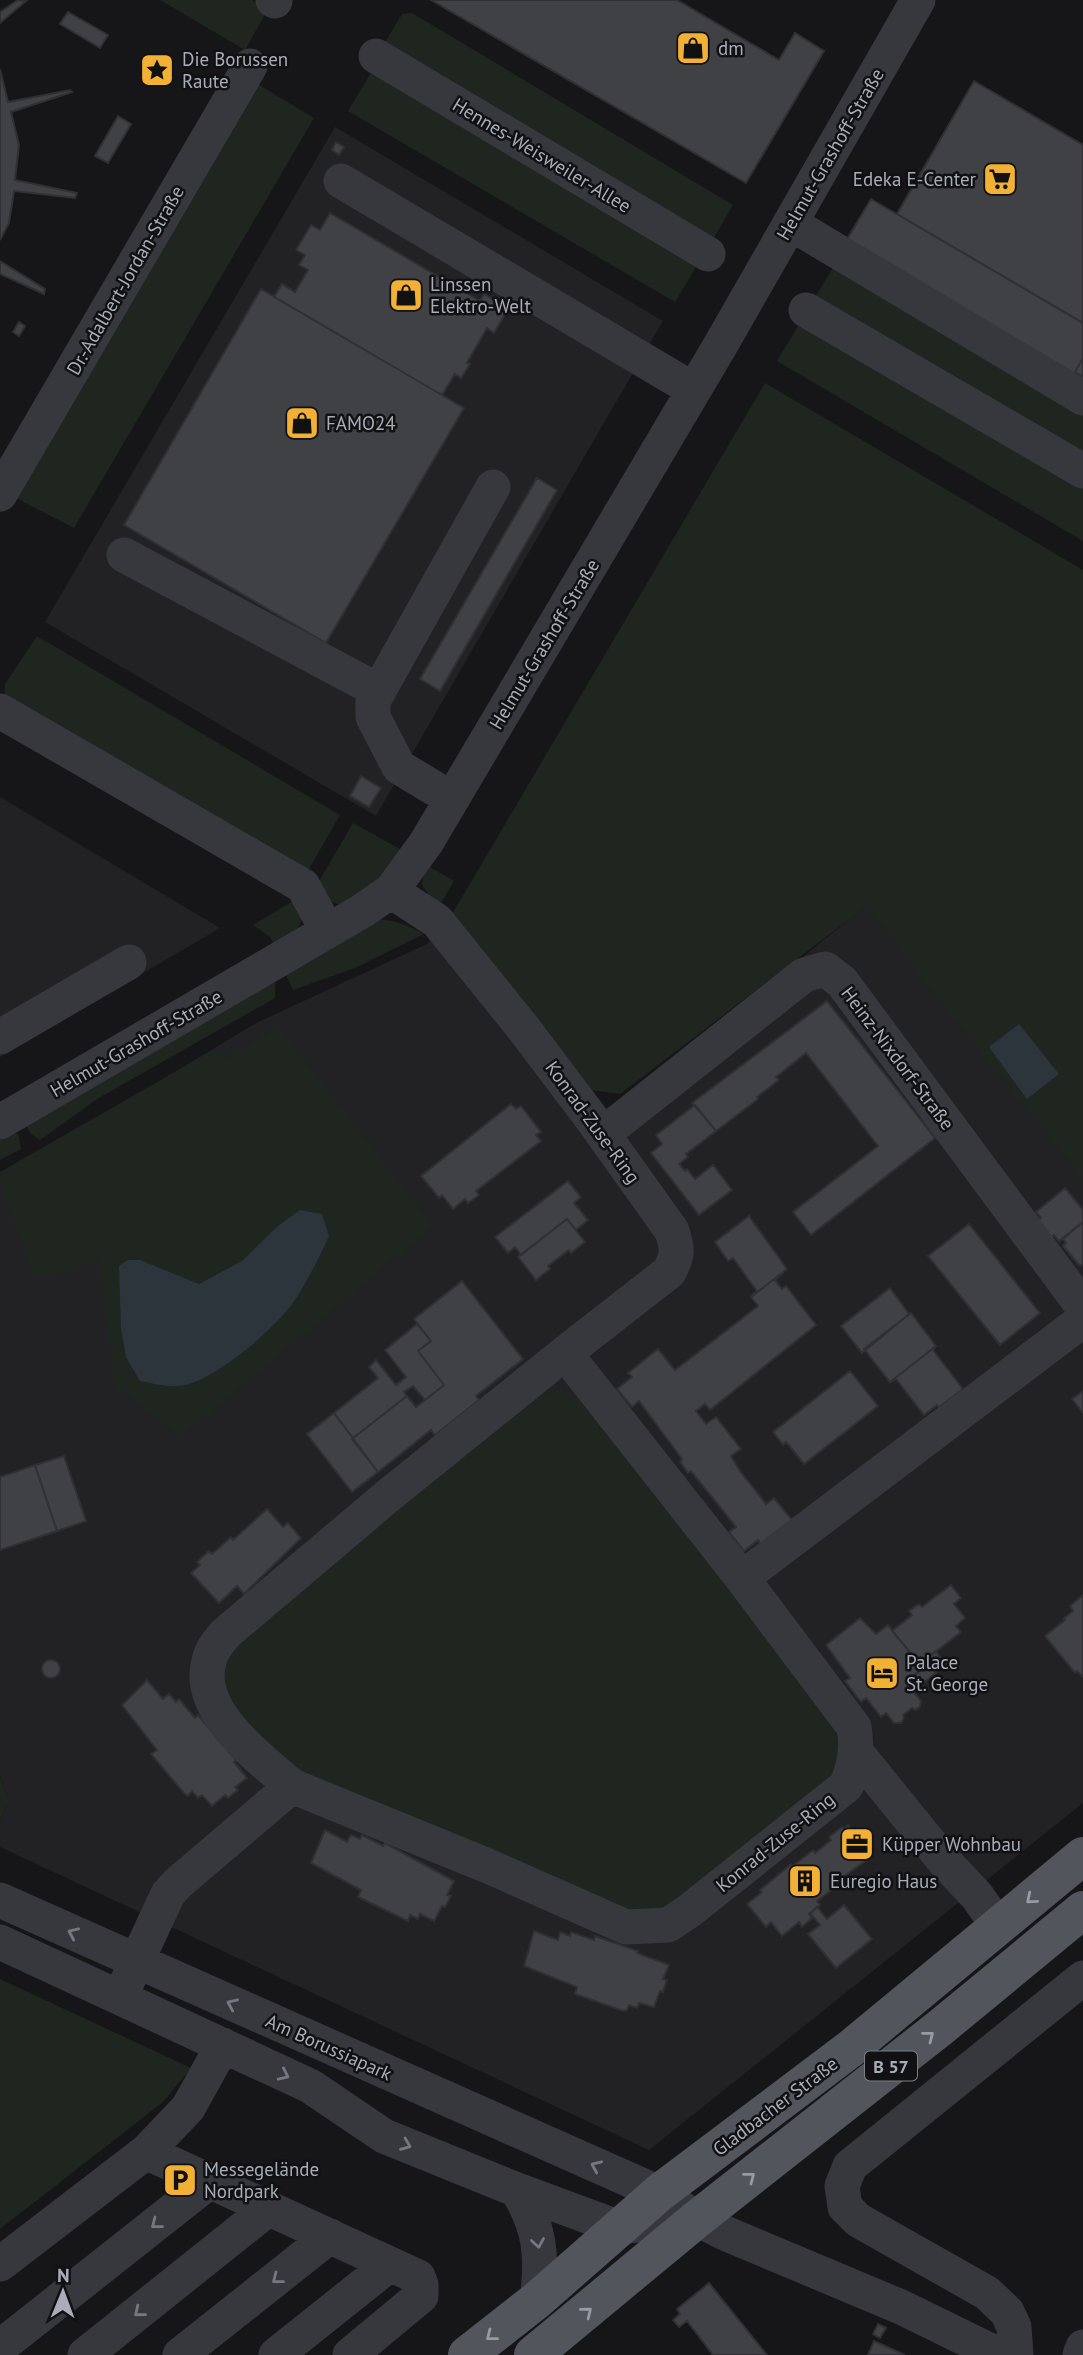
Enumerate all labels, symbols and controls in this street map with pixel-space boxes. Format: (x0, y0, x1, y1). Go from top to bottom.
shop icon: dm (674, 29, 712, 67)
place label: dm (718, 36, 744, 60)
place label: Die Borussen Raute (182, 47, 288, 93)
place icon: Die Borussen Raute (138, 51, 176, 89)
street label: Helmut-Grashoff-Straße (771, 64, 889, 244)
street label: Hennes-Weisweiler-Allee (449, 92, 635, 218)
supermarket icon: Edeka E-Center (981, 160, 1019, 198)
place label: Edeka E-Center (853, 167, 977, 191)
street label: Dr.-Adalbert-Jordan-Straße (61, 181, 189, 379)
place label: Linssen Elektro-Welt (430, 272, 532, 318)
shop icon: Linssen Elektro-Welt (387, 276, 425, 314)
shop icon: FAMO24 (283, 404, 321, 442)
place label: FAMO24 (326, 411, 396, 435)
street label: Helmut-Grashoff-Straße (484, 554, 604, 734)
street label: Heinz-Nixdorf-Straße (836, 982, 960, 1134)
street label: Helmut-Grashoff-Straße (46, 984, 226, 1102)
street label: Konrad-Zuse-Ring (540, 1056, 646, 1188)
place label: Palace St. George (906, 1650, 988, 1696)
hotel icon: Palace St. George (863, 1654, 901, 1692)
street label: Konrad-Zuse-Ring (711, 1787, 839, 1897)
office icon: Küpper Wohnbau (838, 1825, 876, 1863)
place label: Küpper Wohnbau (882, 1832, 1021, 1856)
building icon: Euregio Haus (786, 1862, 824, 1900)
place label: Euregio Haus (830, 1869, 937, 1893)
one-way arrow (1026, 1891, 1038, 1904)
one-way arrow (68, 1927, 81, 1941)
one-way arrow (226, 1998, 239, 2012)
street label: Am Borussiapark (262, 2009, 396, 2085)
one-way arrow (921, 2031, 934, 2044)
street label: Gladbacher Straße (708, 2051, 842, 2161)
road number: B 57 (865, 2052, 917, 2080)
one-way arrow (277, 2066, 289, 2080)
one-way arrow (400, 2137, 412, 2151)
place label: Messegelände Nordpark (204, 2157, 319, 2203)
one-way arrow (591, 2160, 603, 2174)
parking icon: Messegelände Nordpark (161, 2161, 199, 2199)
one-way arrow (742, 2173, 755, 2185)
one-way arrow (152, 2215, 164, 2228)
one-way arrow (530, 2237, 545, 2249)
north arrow (28, 2257, 98, 2327)
text: N (57, 2263, 70, 2287)
one-way arrow (272, 2270, 284, 2283)
one-way arrow (134, 2304, 146, 2317)
one-way arrow (579, 2308, 591, 2321)
one-way arrow (487, 2327, 499, 2340)

